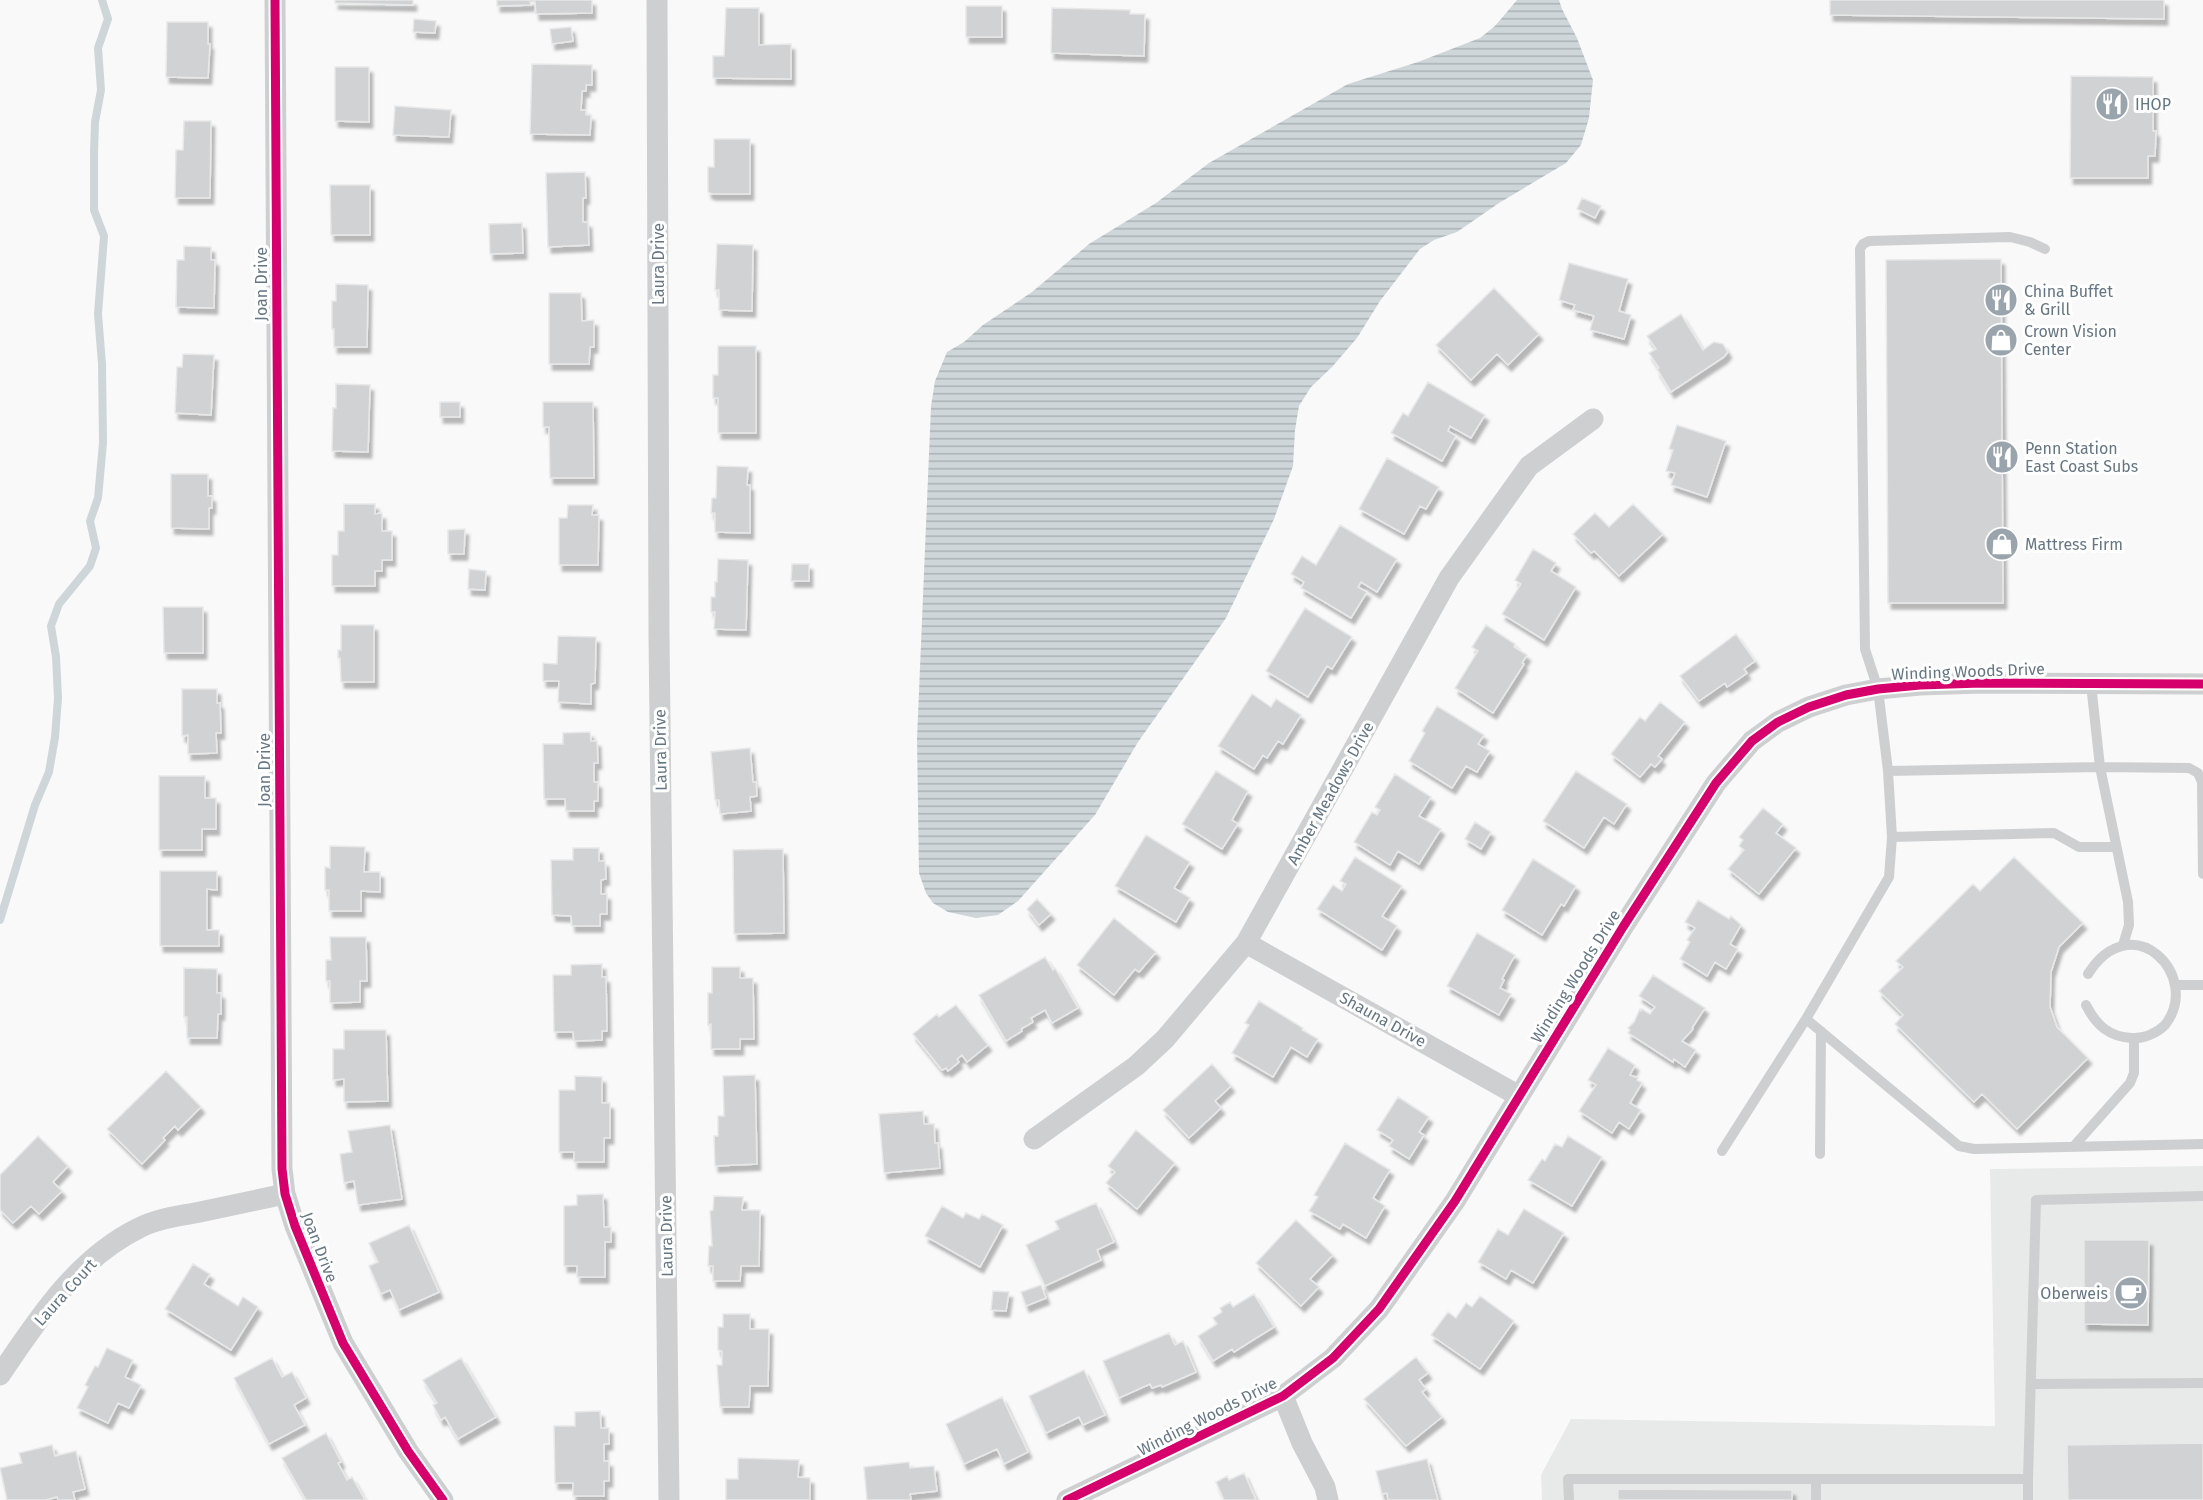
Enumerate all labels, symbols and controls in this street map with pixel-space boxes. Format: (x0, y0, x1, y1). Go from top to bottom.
restaurant icon: IHOP (2094, 86, 2130, 122)
place label: IHOP (2135, 95, 2171, 114)
street label: Laura Drive (649, 223, 668, 305)
street label: Joan Drive (252, 247, 271, 321)
restaurant icon: China Buffet & Grill (1983, 282, 2019, 318)
place label: China Buffet & Grill (2024, 282, 2113, 319)
shop icon: Crown Vision Center (1983, 322, 2019, 358)
place label: Crown Vision Center (2024, 322, 2117, 359)
restaurant icon: Penn Station East Coast Subs (1984, 439, 2020, 475)
place label: Penn Station East Coast Subs (2025, 439, 2138, 476)
shop icon: Mattress Firm (1984, 526, 2020, 562)
place label: Mattress Firm (2025, 535, 2123, 554)
street label: Winding Woods Drive (1891, 659, 2045, 684)
street label: Laura Drive (650, 709, 671, 791)
street label: Amber Meadows Drive (1283, 718, 1378, 868)
street label: Joan Drive (255, 733, 274, 807)
street label: Winding Woods Drive (1527, 906, 1624, 1046)
street label: Shauna Drive (1336, 988, 1429, 1051)
street label: Laura Drive (656, 1195, 677, 1277)
street label: Joan Drive (297, 1209, 342, 1285)
street label: Laura Court (30, 1255, 101, 1330)
cafe icon: Oberweis (2113, 1275, 2149, 1311)
place label: Oberweis (2040, 1284, 2108, 1303)
street label: Winding Woods Drive (1134, 1373, 1280, 1460)

